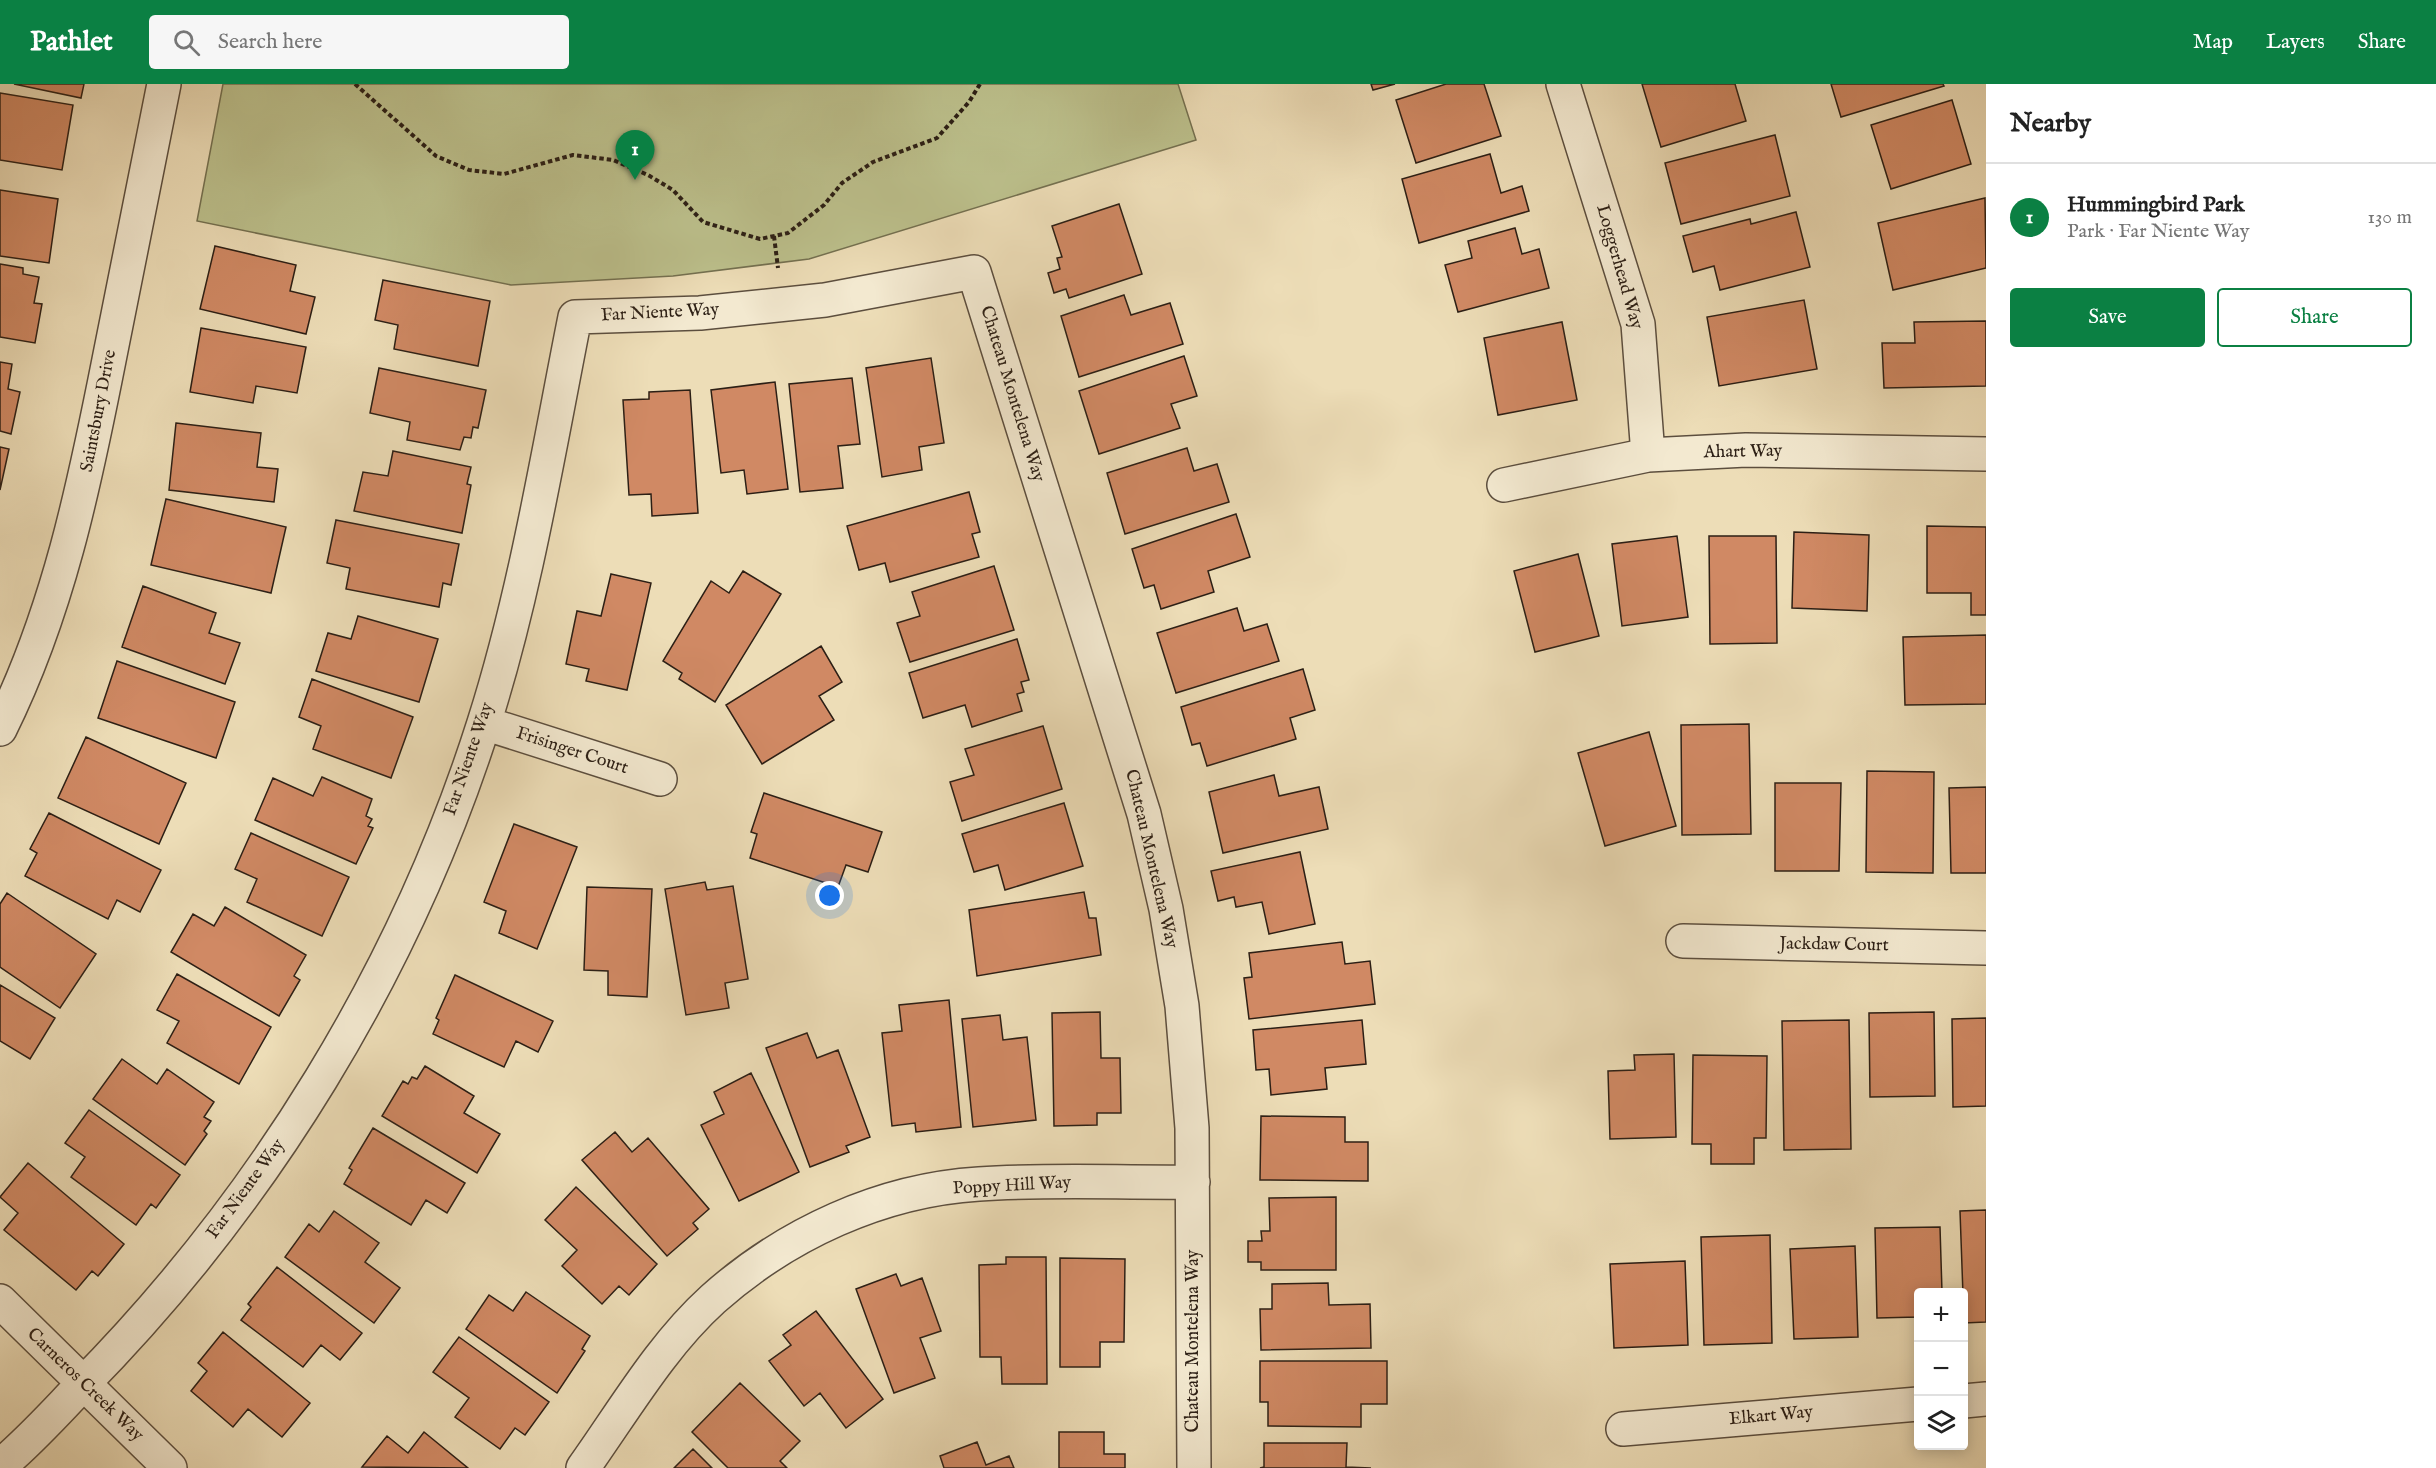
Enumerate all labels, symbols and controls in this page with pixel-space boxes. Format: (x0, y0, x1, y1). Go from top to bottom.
search box (149, 15, 569, 69)
text: Pathlet (30, 25, 113, 60)
icon: search (170, 26, 203, 59)
text: Search here (218, 28, 322, 56)
text: Map (2193, 29, 2233, 56)
text: Layers (2266, 29, 2325, 56)
text: Share (2358, 29, 2406, 56)
text: Nearby (2010, 107, 2091, 140)
pin: 1 (616, 130, 654, 180)
text: Hummingbird Park (2067, 191, 2245, 219)
street label: Loggerhead Way (1590, 202, 1648, 332)
text: 1 (2026, 205, 2033, 230)
text: 130 m (2367, 205, 2412, 230)
text: Park · Far Niente Way (2067, 219, 2250, 244)
button: Save (2010, 288, 2205, 347)
button: Share (2217, 288, 2412, 347)
street label: Far Niente Way (600, 298, 720, 328)
street label: Chateau Montelena Way (974, 303, 1050, 485)
street label: Saintsbury Drive (76, 348, 122, 474)
street label: Ahart Way (1702, 440, 1783, 464)
street label: Far Niente Way (439, 699, 499, 819)
street label: Frisinger Court (513, 722, 631, 780)
street label: Chateau Montelena Way (1119, 767, 1183, 951)
your location (815, 881, 844, 910)
street label: Jackdaw Court (1777, 933, 1889, 957)
street label: Far Niente Way (202, 1134, 290, 1244)
street label: Poppy Hill Way (952, 1171, 1072, 1201)
street label: Chateau Montelena Way (1182, 1249, 1205, 1432)
map controls (1914, 1288, 1968, 1450)
button: + (1914, 1288, 1968, 1342)
street label: Carneros Creek Way (22, 1323, 148, 1447)
button: − (1914, 1342, 1968, 1396)
button: layers (1914, 1396, 1968, 1450)
street label: Elkart Way (1728, 1401, 1814, 1431)

